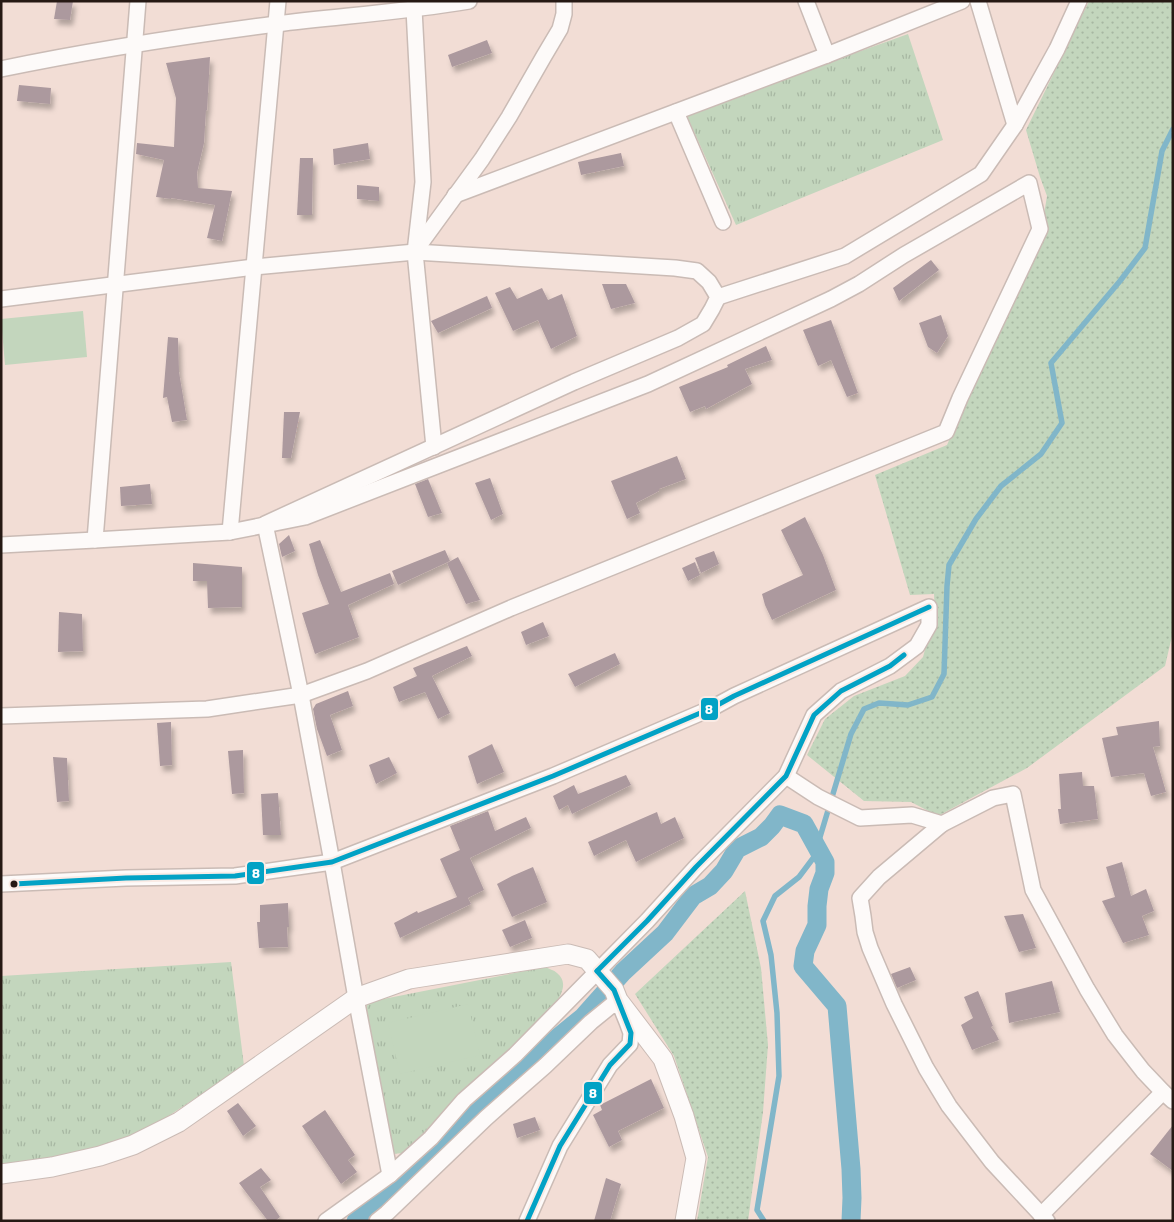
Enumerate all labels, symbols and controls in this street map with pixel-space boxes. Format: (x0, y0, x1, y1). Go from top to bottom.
line badge: 8 (700, 697, 719, 721)
text: 8 (705, 698, 713, 719)
line badge: 8 (246, 861, 265, 885)
text: 8 (252, 862, 260, 883)
unlabelled marker (9, 879, 19, 889)
line badge: 8 (583, 1081, 603, 1105)
text: 8 (589, 1082, 597, 1103)

